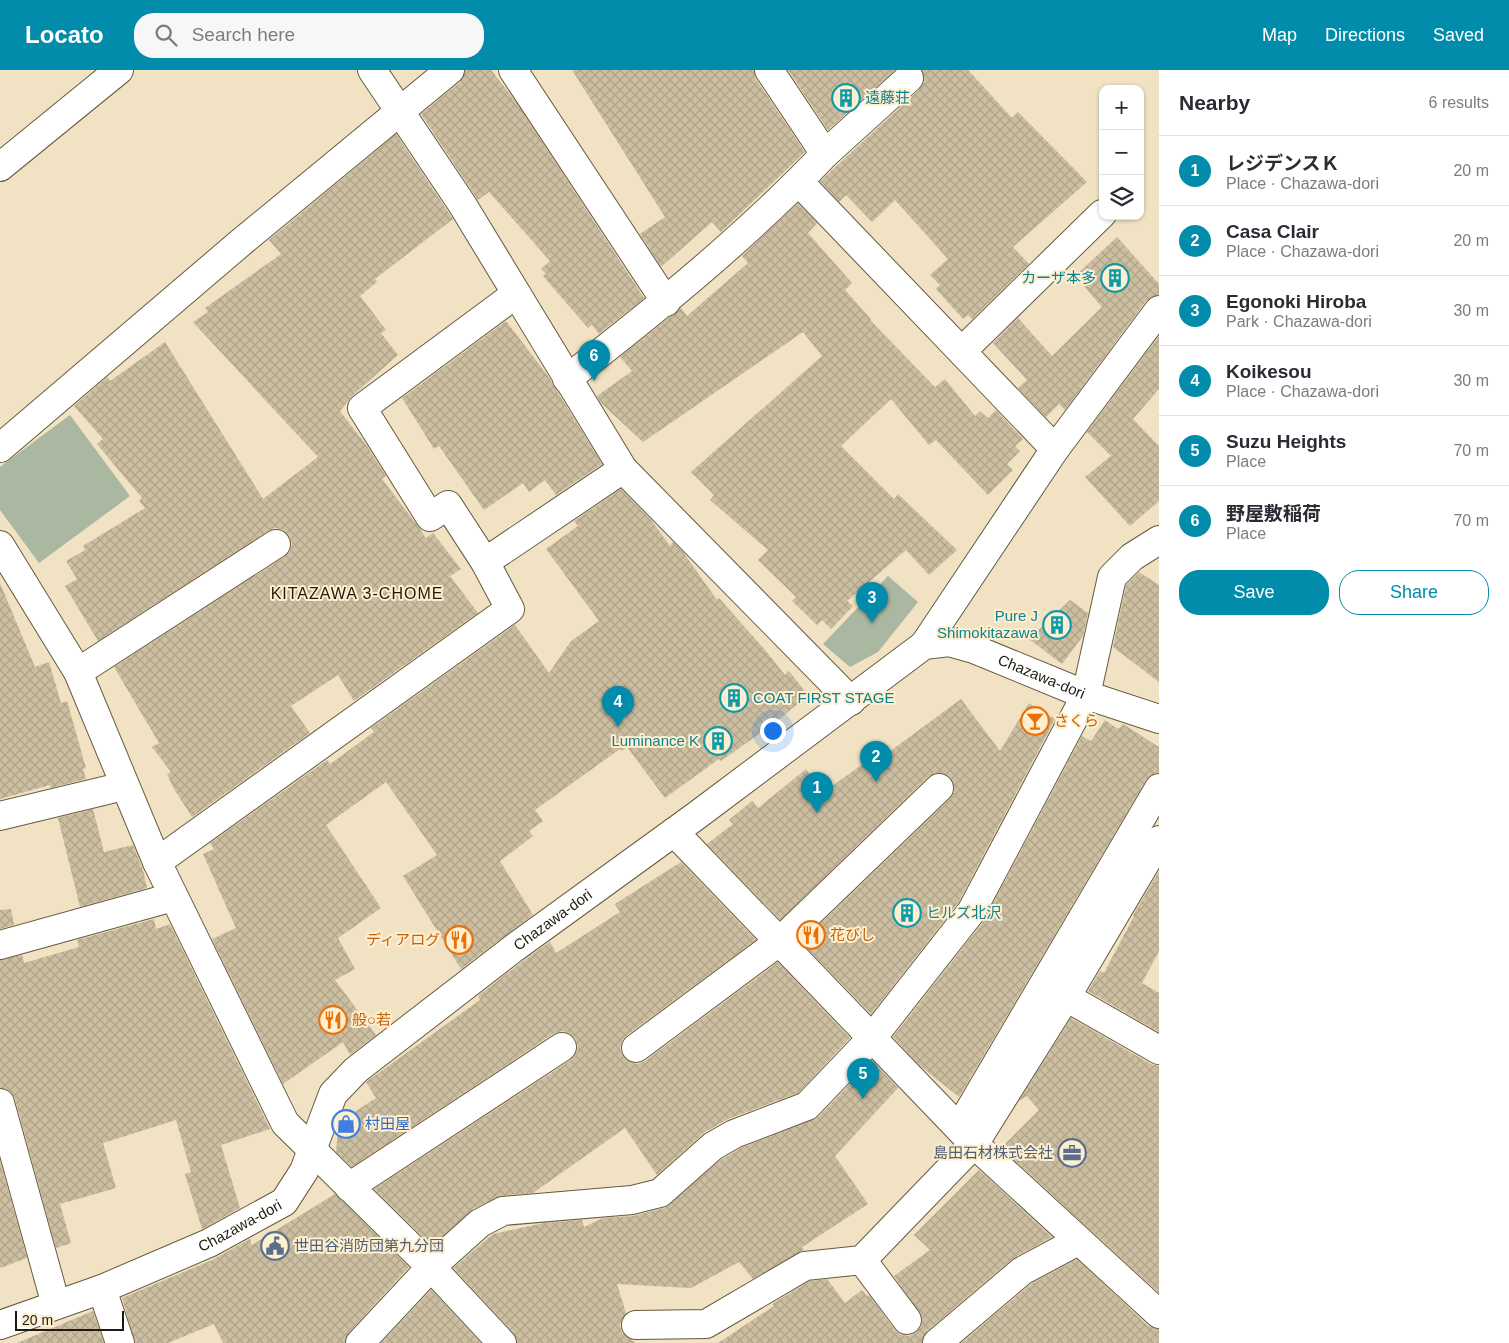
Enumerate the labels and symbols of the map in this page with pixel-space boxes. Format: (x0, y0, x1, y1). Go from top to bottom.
building icon: 遠藤荘 (831, 83, 861, 113)
place label: 遠藤荘 (865, 89, 910, 106)
building icon: カーザ本多 (1100, 263, 1130, 293)
place label: カーザ本多 (1021, 269, 1096, 286)
pin: 6 (578, 340, 610, 381)
pin: 3 (856, 582, 888, 623)
district label: KITAZAWA 3-CHOME (271, 585, 443, 602)
place label: Pure J Shimokitazawa (937, 607, 1039, 641)
building icon: Pure J Shimokitazawa (1042, 610, 1072, 640)
street label: Chazawa-dori (996, 651, 1088, 702)
building icon: COAT FIRST STAGE (719, 683, 749, 713)
pin: 4 (602, 686, 634, 727)
place label: COAT FIRST STAGE (753, 689, 894, 706)
bar icon: さくら (1020, 706, 1050, 736)
place label: さくら (1054, 712, 1099, 729)
your location (760, 718, 786, 744)
building icon: Luminance K (703, 726, 733, 756)
place label: Luminance K (611, 732, 699, 749)
pin: 2 (860, 741, 892, 782)
pin: 1 (801, 772, 833, 813)
street label: Chazawa-dori (510, 885, 595, 954)
building icon: ヒルズ北沢 (892, 898, 922, 928)
place label: ヒルズ北沢 (926, 904, 1001, 921)
restaurant icon: 花びし (796, 920, 826, 950)
restaurant icon: ディアログ (444, 925, 474, 955)
place label: 花びし (830, 926, 875, 943)
place label: ディアログ (366, 931, 440, 948)
restaurant icon: 般○若 (318, 1005, 348, 1035)
place label: 般○若 (352, 1011, 391, 1028)
pin: 5 (847, 1058, 879, 1099)
shop icon: 村田屋 (331, 1109, 361, 1139)
place label: 村田屋 (365, 1115, 410, 1132)
office icon: 島田石材株式会社 (1057, 1138, 1087, 1168)
place label: 島田石材株式会社 (933, 1144, 1053, 1161)
street label: Chazawa-dori (195, 1196, 284, 1255)
public building icon: 世田谷消防団第九分団 (260, 1231, 290, 1261)
place label: 世田谷消防団第九分団 (294, 1237, 444, 1254)
scale bar (15, 1308, 124, 1331)

